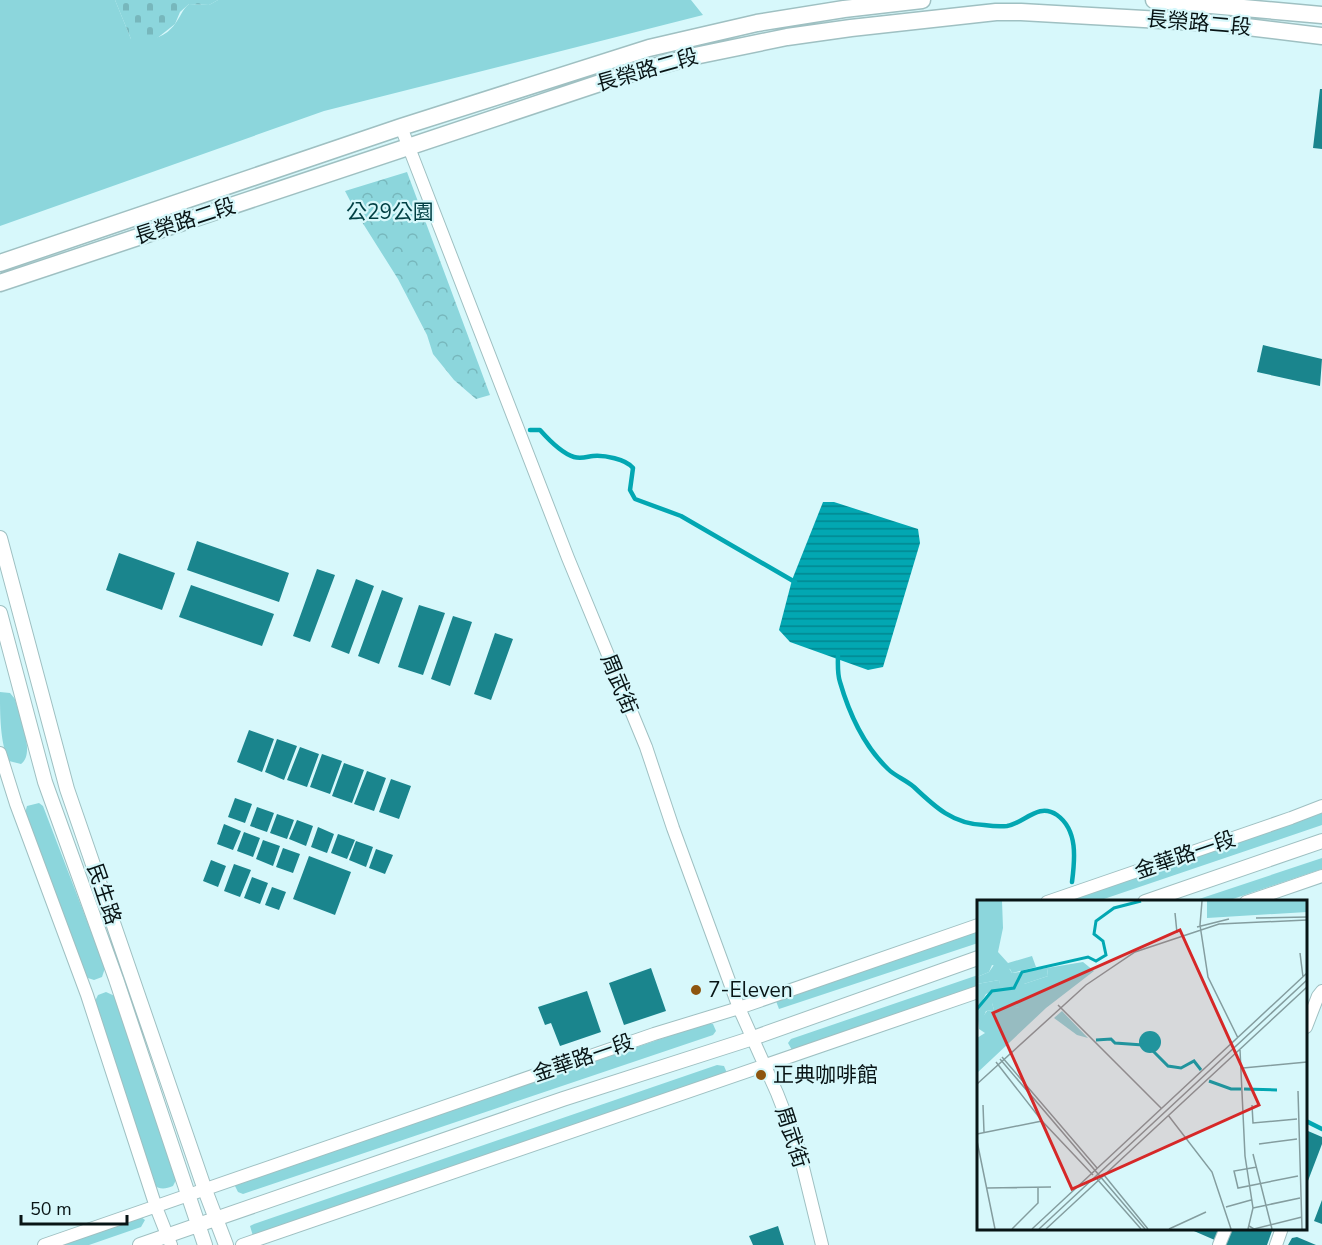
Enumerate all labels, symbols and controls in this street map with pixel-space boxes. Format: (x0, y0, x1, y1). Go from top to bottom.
street label: 長榮路二段 (1145, 4, 1253, 42)
street label: 長榮路二段 (593, 42, 701, 98)
street label: 長榮路二段 (131, 191, 239, 251)
park label: 公29公園 (346, 198, 434, 226)
street label: 周武街 (594, 650, 644, 718)
street label: 金華路一段 (1131, 825, 1239, 885)
street label: 民生路 (81, 860, 127, 928)
inset map (977, 900, 1307, 1230)
place label: 7-Eleven (708, 976, 793, 1004)
marker: 7-Eleven (689, 983, 703, 997)
street label: 金華路一段 (529, 1028, 637, 1088)
place label: 正典咖啡館 (773, 1061, 878, 1089)
marker: 正典咖啡館 (754, 1068, 768, 1082)
street label: 周武街 (769, 1103, 815, 1171)
scale bar (21, 1188, 128, 1226)
text: 50 m (30, 1197, 72, 1221)

